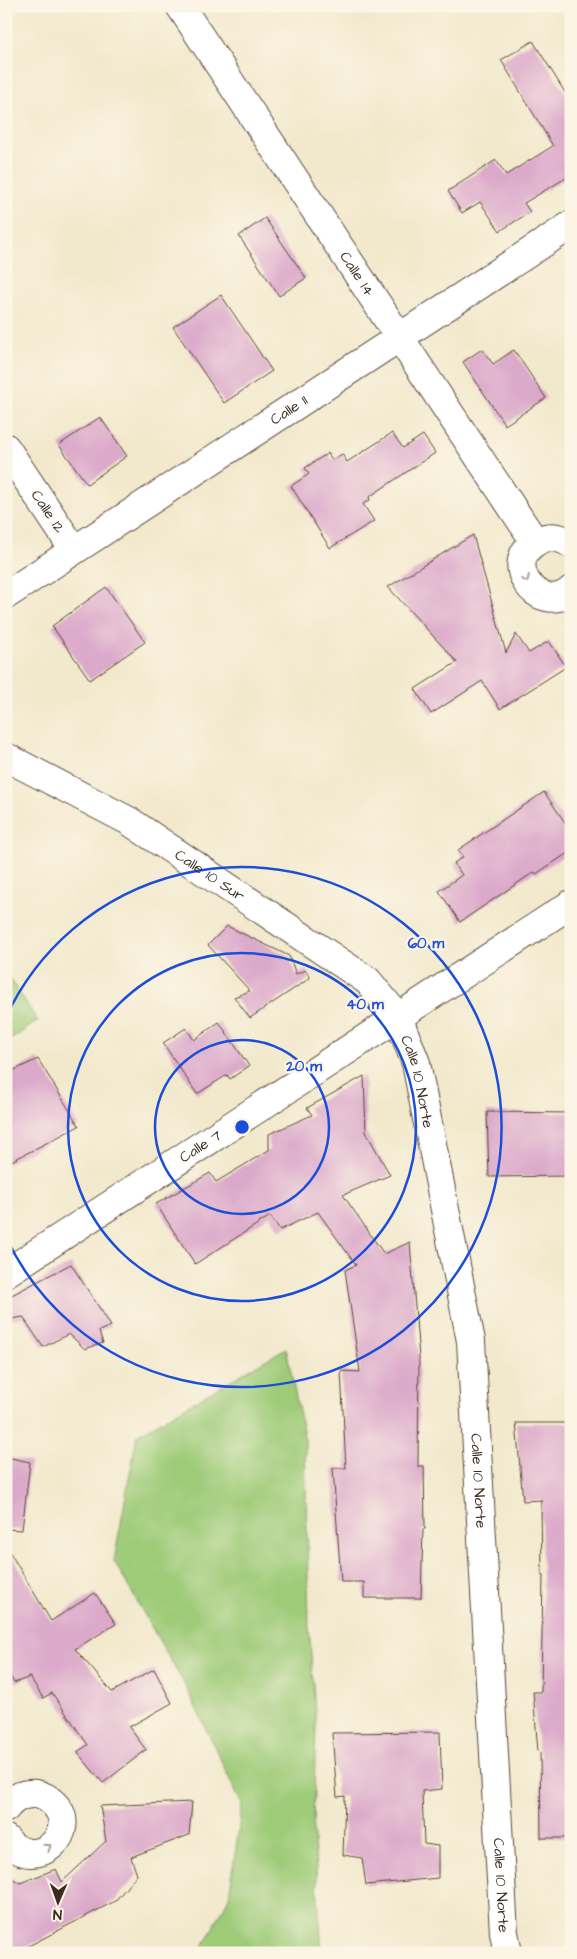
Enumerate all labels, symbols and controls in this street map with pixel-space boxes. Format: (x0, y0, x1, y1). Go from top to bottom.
street label: Calle 14 (335, 247, 380, 300)
street label: Calle 11 (266, 390, 312, 430)
street label: Calle 12 (26, 486, 70, 537)
one-way arrow (519, 574, 530, 583)
street label: Calle 10 Sur (171, 844, 249, 906)
text: 60 m (408, 933, 445, 954)
text: 40 m (346, 994, 384, 1015)
street label: Calle 10 Norte (396, 1032, 439, 1130)
text: 20 m (285, 1056, 322, 1077)
centre of rings (233, 1118, 251, 1136)
street label: Calle 7 (175, 1125, 225, 1168)
street label: Calle 10 Norte (466, 1433, 492, 1529)
street label: Calle 10 Norte (488, 1837, 514, 1933)
one-way arrow (42, 1844, 52, 1853)
north arrow (32, 1876, 82, 1926)
text: N (53, 1904, 62, 1924)

